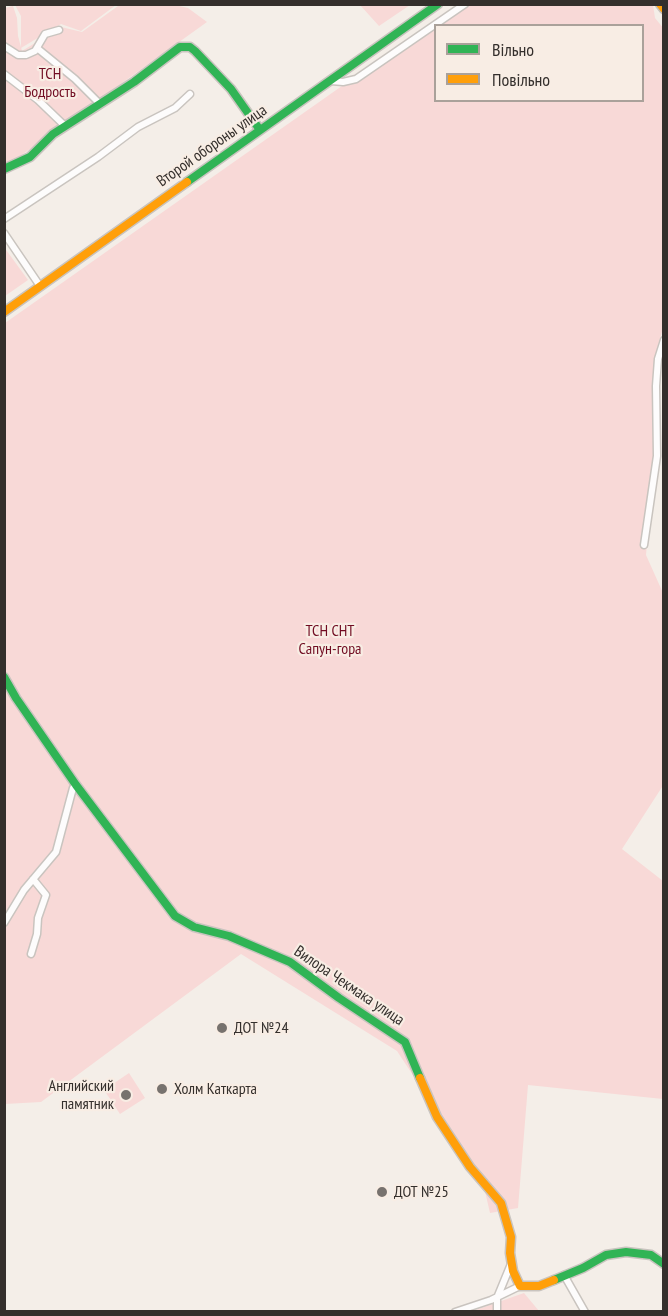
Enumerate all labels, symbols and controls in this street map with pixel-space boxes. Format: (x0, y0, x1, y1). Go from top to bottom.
legend (434, 24, 644, 102)
text: Вільно (492, 38, 534, 61)
park label: ТСН Бодрость (24, 64, 76, 102)
text: Повільно (492, 68, 550, 91)
street label: Второй обороны улица (153, 101, 271, 191)
park label: ТСН СНТ Сапун-гора (298, 621, 362, 659)
street label: Вилора Чекмака улица (290, 942, 408, 1030)
place label: ДОТ №24 (234, 1018, 289, 1038)
marker: ДОТ №24 (215, 1021, 229, 1035)
place label: Английский памятник (49, 1076, 114, 1114)
place label: Холм Каткарта (174, 1079, 257, 1099)
marker: Холм Каткарта (155, 1082, 169, 1096)
marker: Английский памятник (119, 1088, 133, 1102)
place label: ДОТ №25 (394, 1182, 449, 1202)
marker: ДОТ №25 (375, 1185, 389, 1199)

